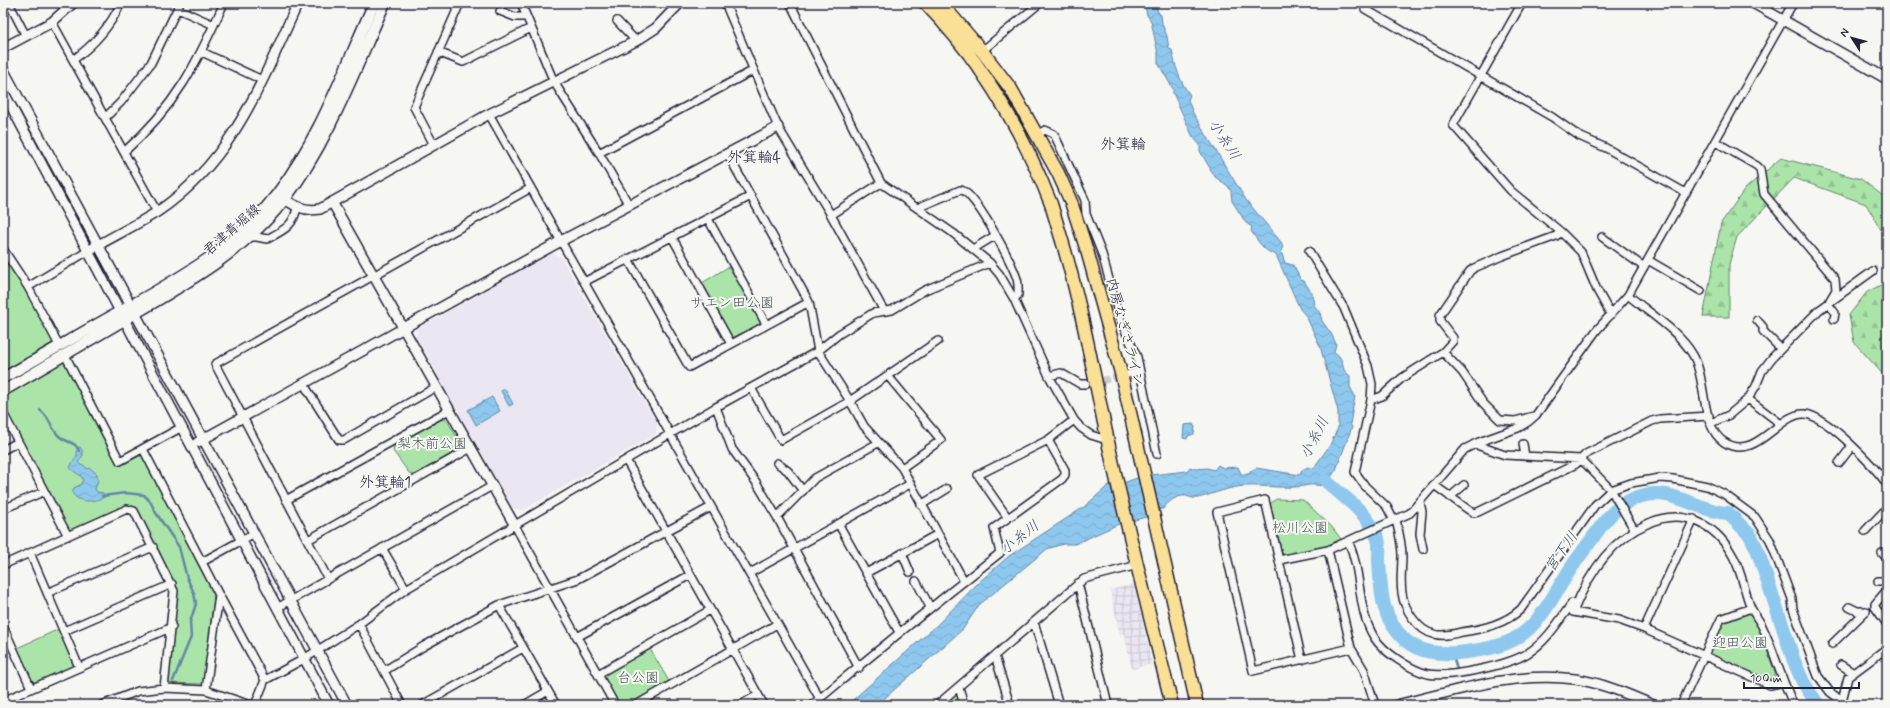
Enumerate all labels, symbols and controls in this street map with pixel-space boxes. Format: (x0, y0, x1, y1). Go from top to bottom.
north arrow (1832, 18, 1872, 58)
text: N (1837, 26, 1853, 40)
water label: 小糸川 (1203, 116, 1245, 164)
district label: 外箕輪 (1100, 135, 1146, 155)
district label: 外箕輪4 (727, 148, 781, 168)
street label: 君津青堀線 (200, 200, 264, 260)
street label: 内房なぎさライン (1102, 276, 1148, 388)
park label: サエン田公園 (690, 294, 774, 312)
water label: 小糸川 (1296, 413, 1334, 463)
park label: 梨木前公園 (397, 435, 467, 453)
district label: 外箕輪1 (359, 473, 411, 493)
water label: 小糸川 (996, 516, 1044, 560)
park label: 松川公園 (1272, 519, 1328, 537)
water label: 宮下川 (1541, 528, 1583, 576)
park label: 迎田公園 (1712, 634, 1768, 652)
scale bar (1744, 664, 1859, 690)
park label: 台公園 (617, 669, 659, 687)
text: 100 m (1750, 671, 1782, 687)

